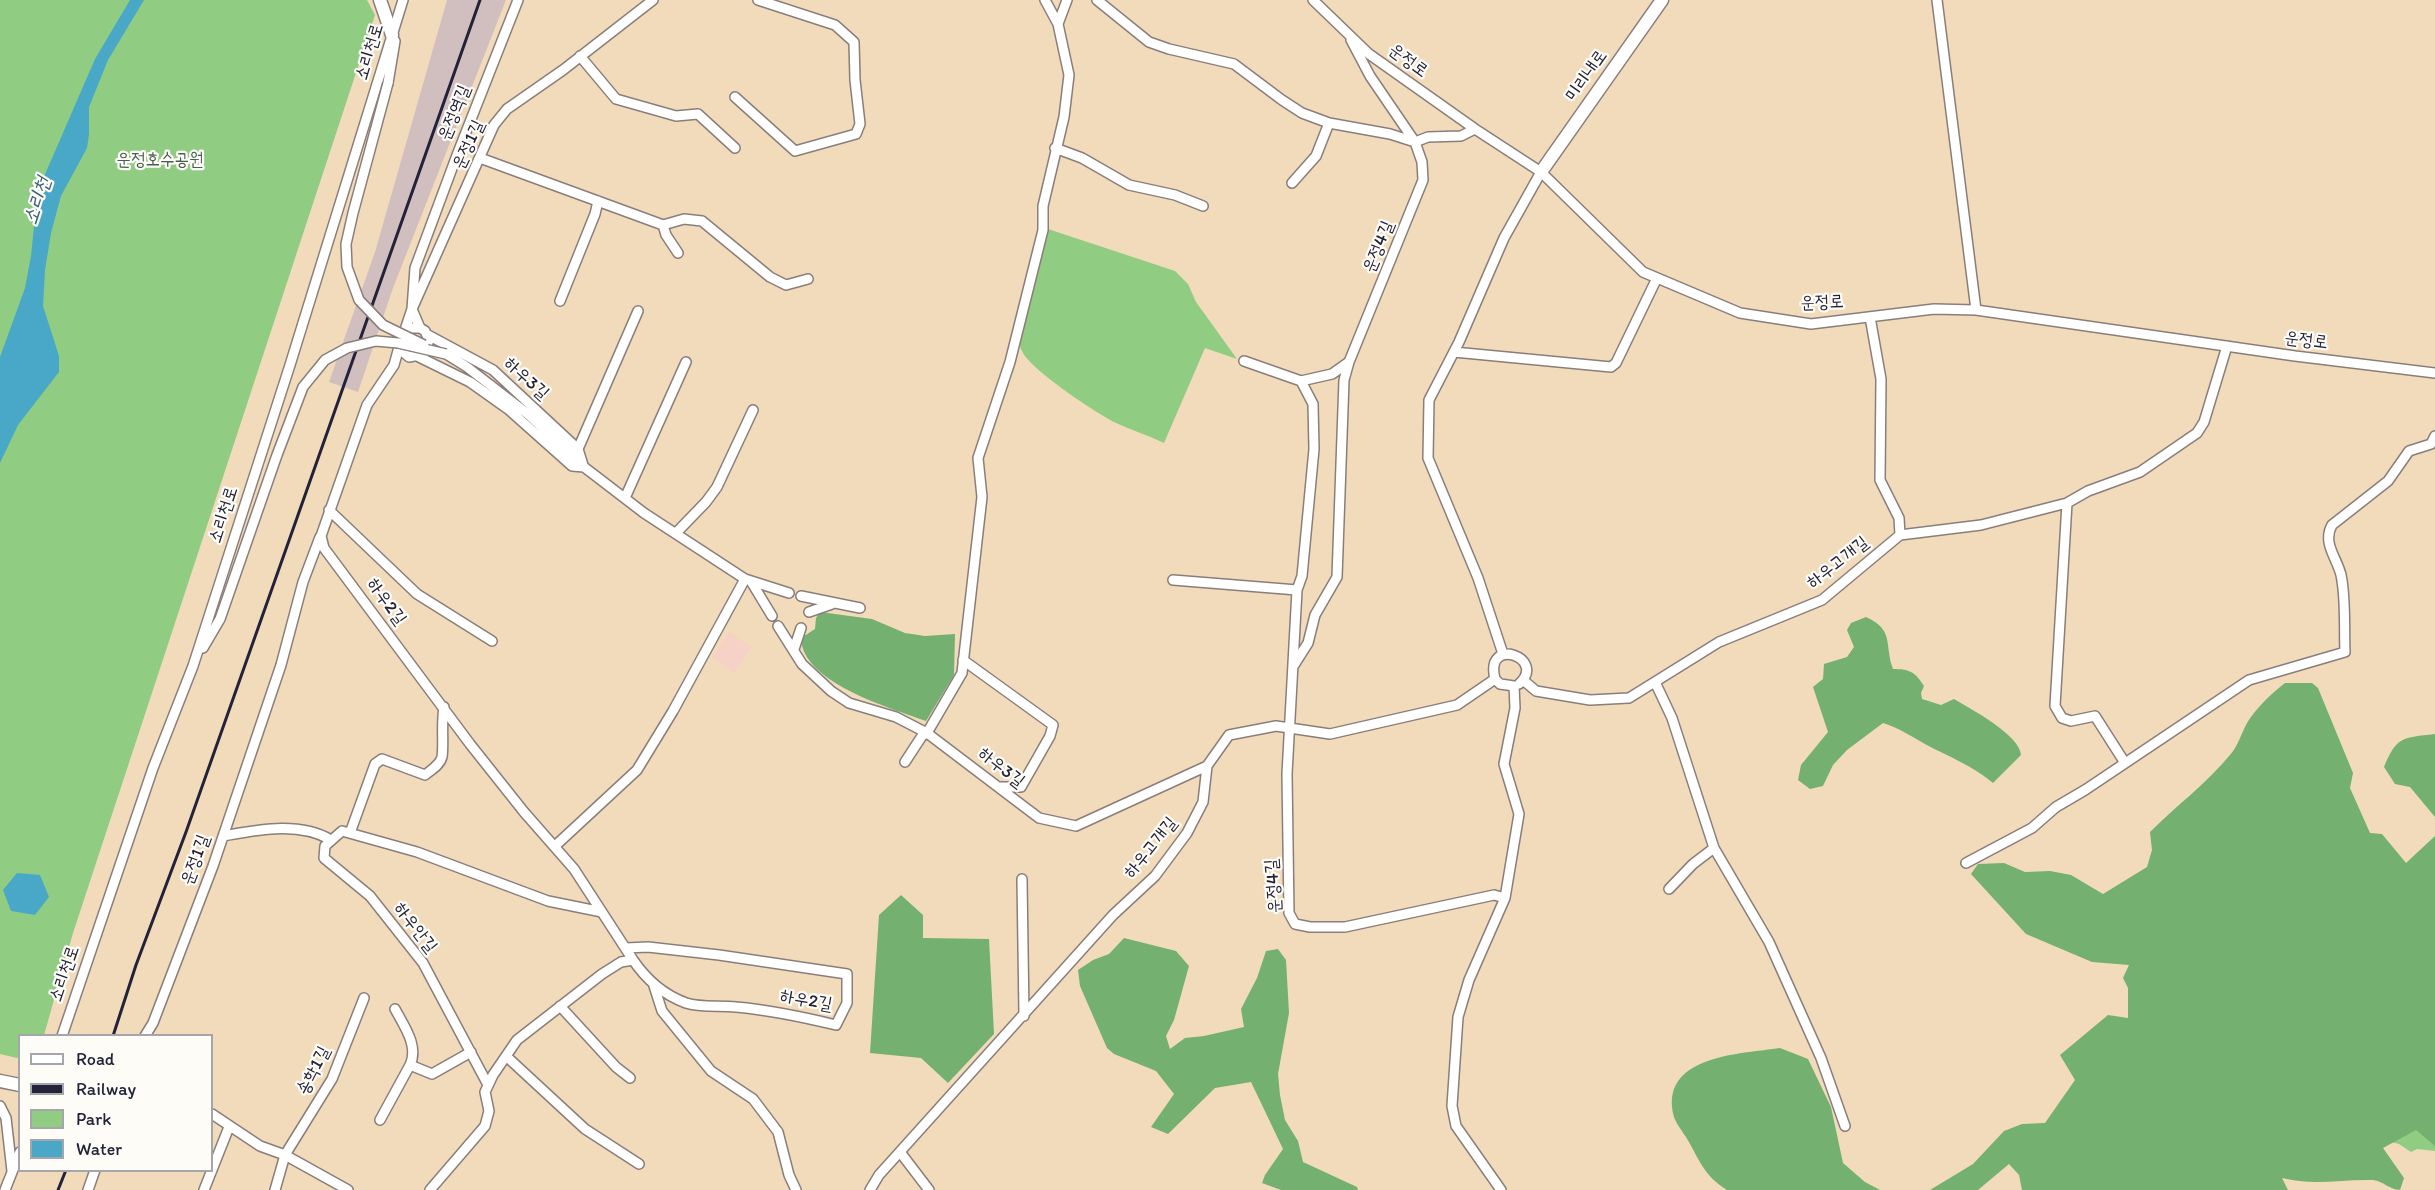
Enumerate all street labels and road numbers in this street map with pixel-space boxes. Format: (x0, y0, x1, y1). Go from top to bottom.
street label: 소리천로 (351, 21, 389, 83)
street label: 운정로 (1384, 39, 1432, 83)
street label: 미리내로 (1562, 46, 1612, 106)
street label: 운정역길 (434, 82, 476, 144)
street label: 운정1길 (448, 117, 490, 173)
street label: 운정4길 (1359, 218, 1399, 276)
street label: 운정로 (1800, 291, 1844, 315)
street label: 운정로 (2283, 328, 2329, 354)
street label: 하우3길 (499, 353, 553, 405)
street label: 소리천로 (205, 484, 243, 546)
street label: 하우고개길 (1803, 532, 1873, 594)
street label: 하우2길 (362, 574, 410, 630)
street label: 하우3길 (973, 743, 1029, 793)
street label: 하우고개길 (1120, 813, 1182, 883)
street label: 운정1길 (177, 832, 215, 888)
street label: 운정4길 (1261, 858, 1287, 914)
street label: 하우안길 (389, 899, 441, 957)
street label: 소리천로 (45, 943, 85, 1005)
street label: 하우2길 (778, 986, 834, 1016)
street label: 송학1길 (293, 1043, 335, 1099)

